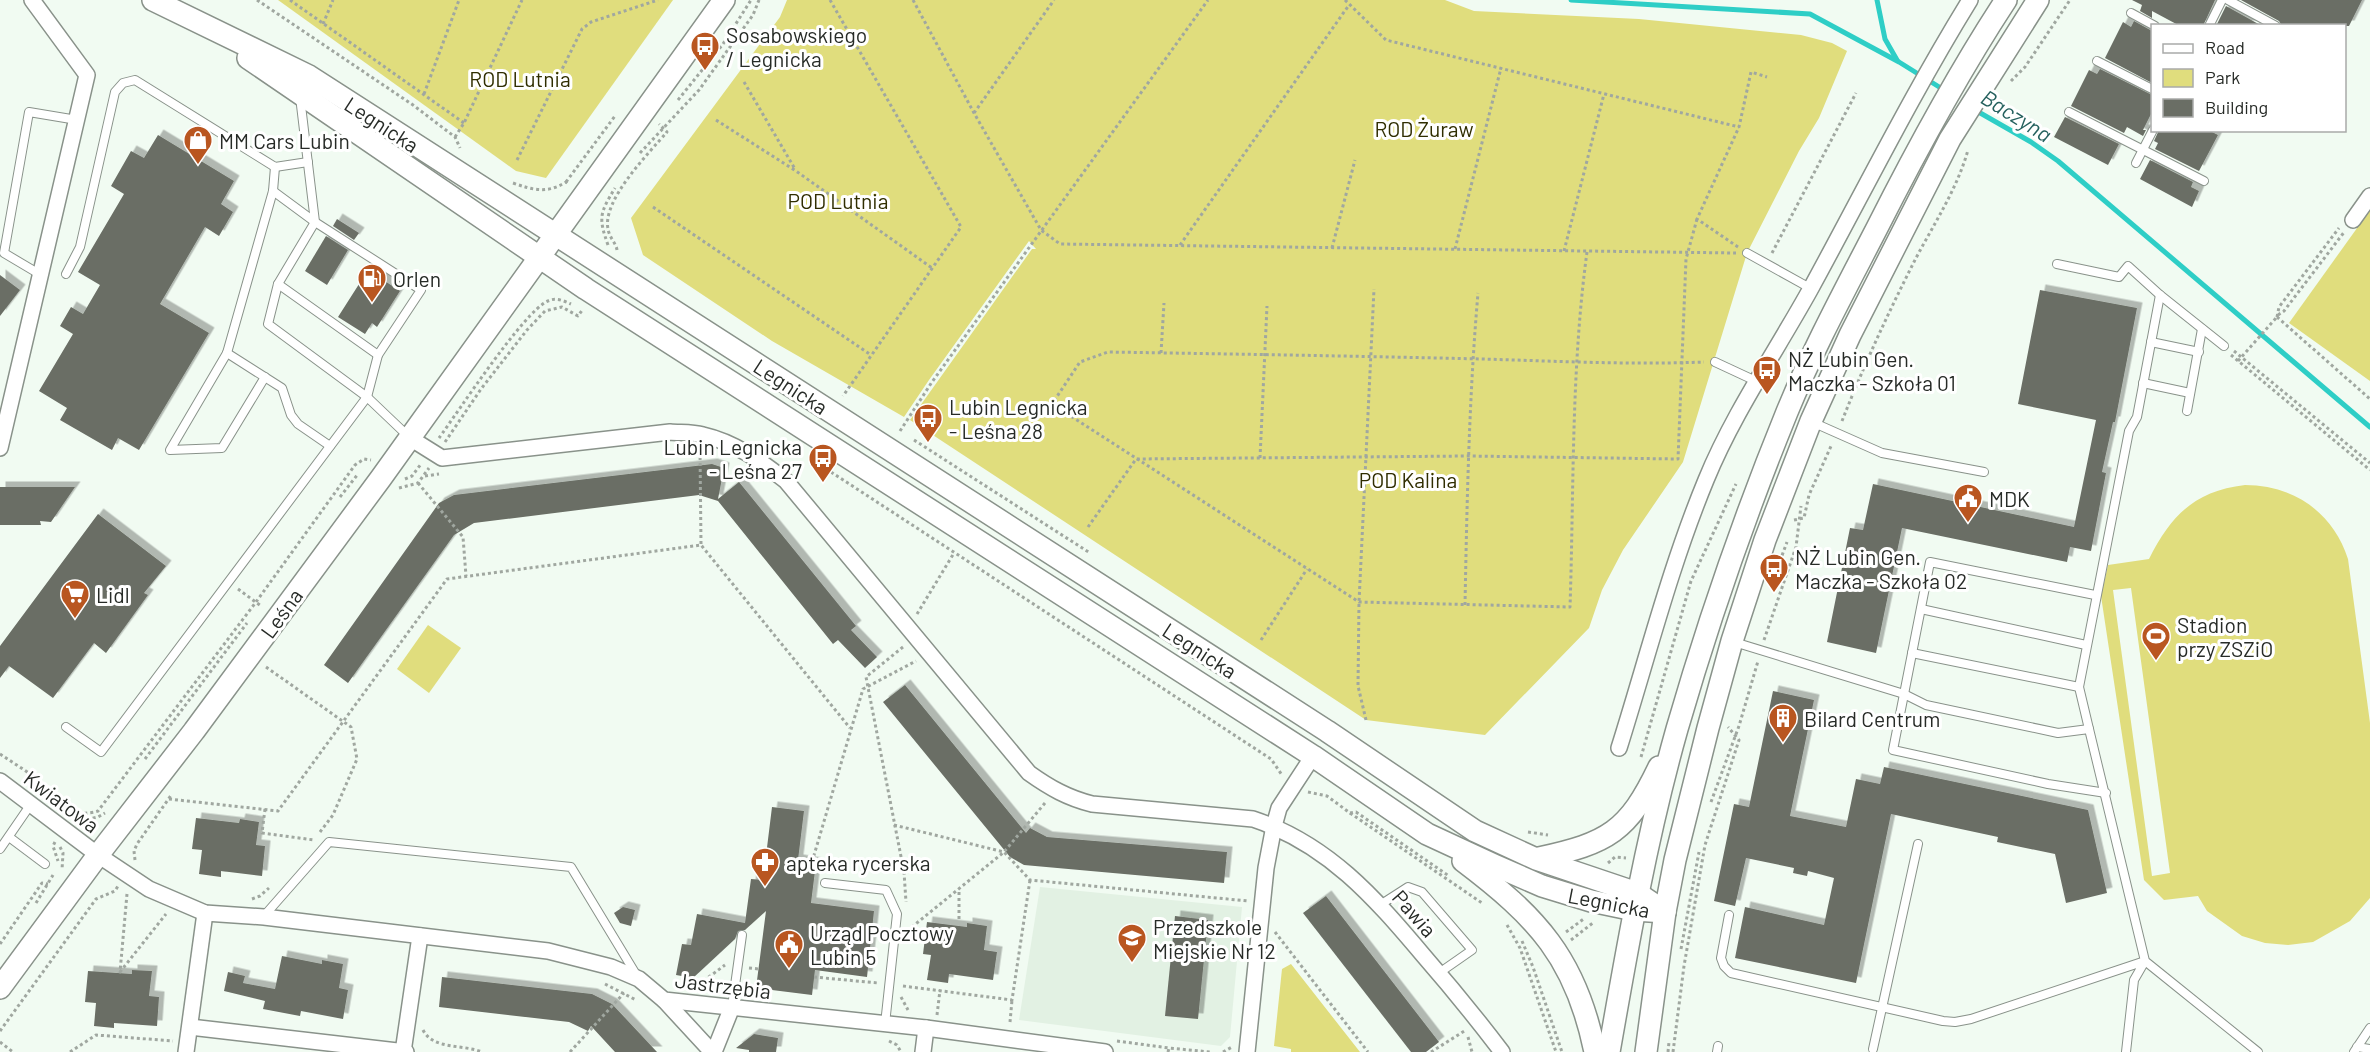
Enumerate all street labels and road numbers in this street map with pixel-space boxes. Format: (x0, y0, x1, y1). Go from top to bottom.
street label: Legnicka (340, 91, 424, 157)
street label: Legnicka (749, 353, 833, 419)
street label: Leśna (255, 583, 307, 643)
street label: Legnicka (1158, 617, 1242, 683)
street label: Kwiatowa (20, 765, 104, 837)
street label: Legnicka (1566, 882, 1652, 922)
street label: Pawia (1388, 884, 1442, 942)
street label: Jastrzębia (674, 967, 772, 1003)

